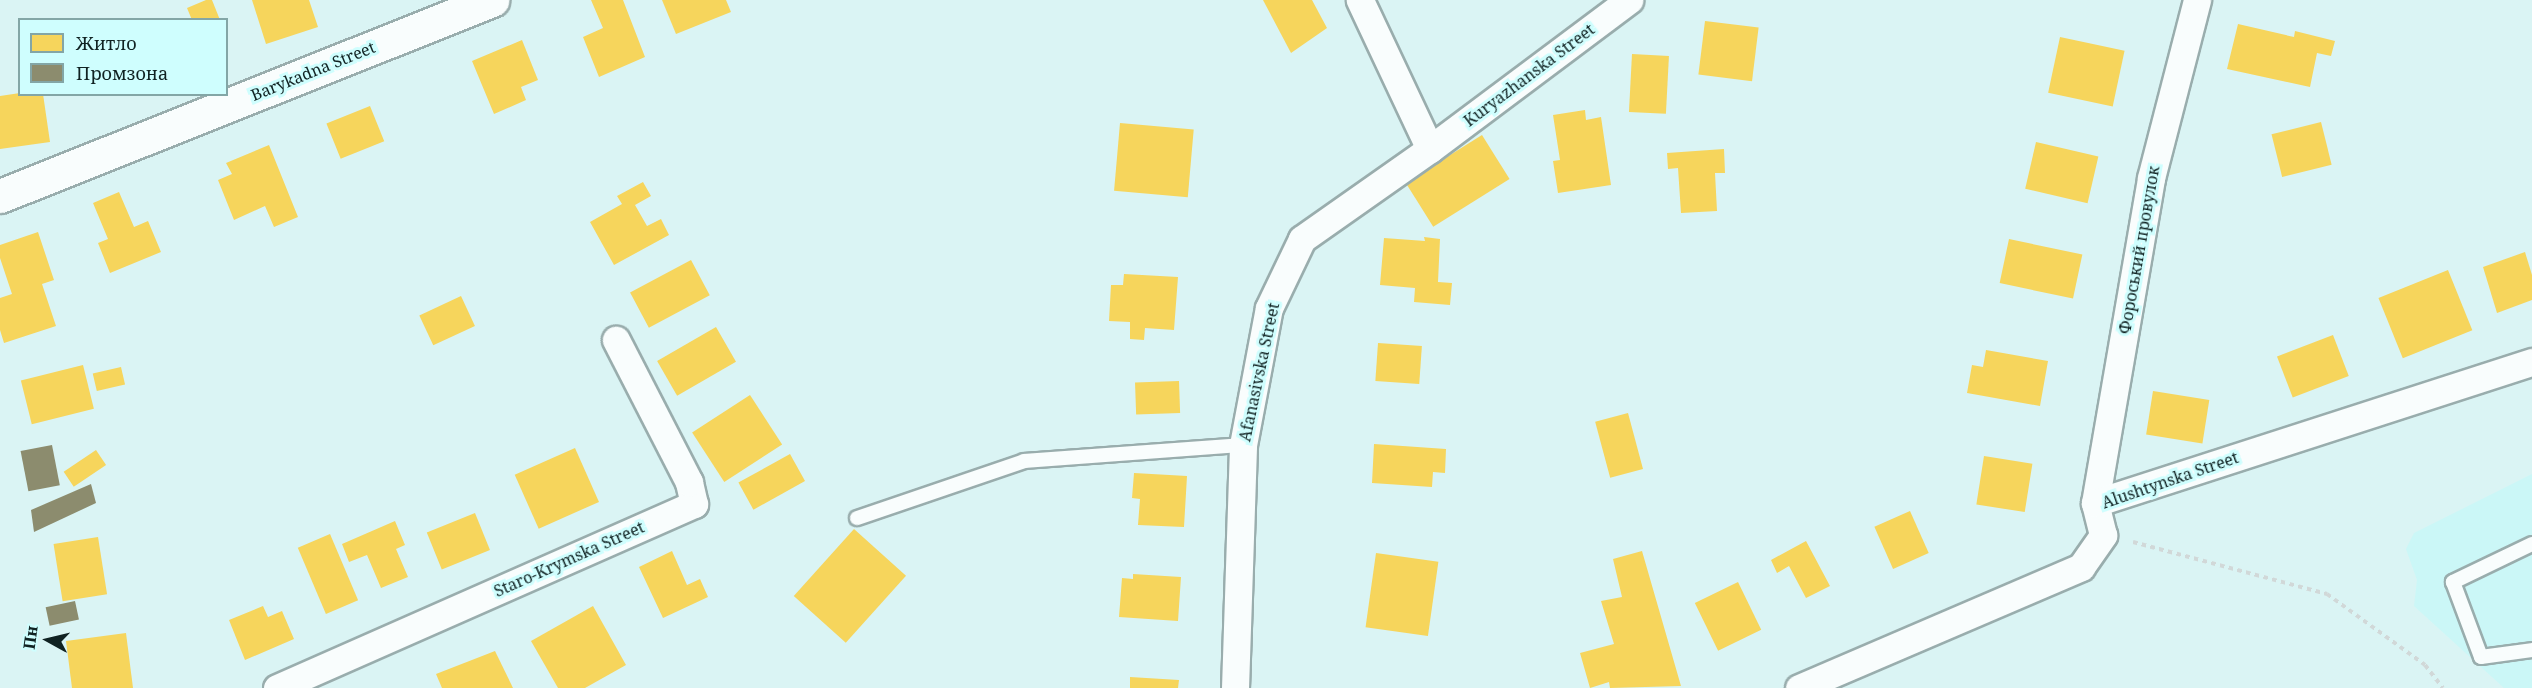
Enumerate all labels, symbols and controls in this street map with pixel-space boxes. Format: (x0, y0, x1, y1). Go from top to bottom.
legend (18, 18, 228, 96)
street label: Kuryazhanska Street (1460, 20, 1598, 130)
text: Житло (76, 31, 137, 55)
street label: Barykadna Street (248, 37, 378, 105)
text: Промзона (76, 61, 168, 85)
street label: Фороський провулок (2115, 164, 2163, 336)
street label: Afanasivska Street (1235, 301, 1283, 443)
street label: Alushtynska Street (2099, 448, 2241, 512)
street label: Staro-Krymska Street (491, 517, 647, 601)
north arrow (18, 610, 78, 670)
text: Пн (18, 624, 43, 651)

